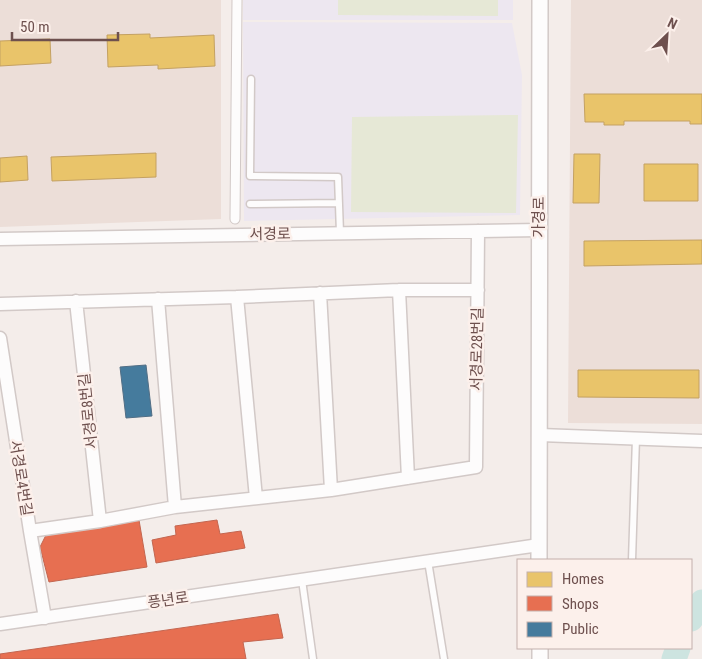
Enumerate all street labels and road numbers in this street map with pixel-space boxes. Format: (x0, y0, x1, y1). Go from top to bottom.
street label: 가경로 (530, 196, 548, 238)
street label: 서경로 (249, 225, 291, 243)
street label: 서경로28번길 (467, 307, 487, 391)
street label: 서경로8번길 (75, 372, 101, 450)
street label: 서경로4번길 (6, 439, 36, 517)
street label: 풍년로 (146, 588, 190, 612)

